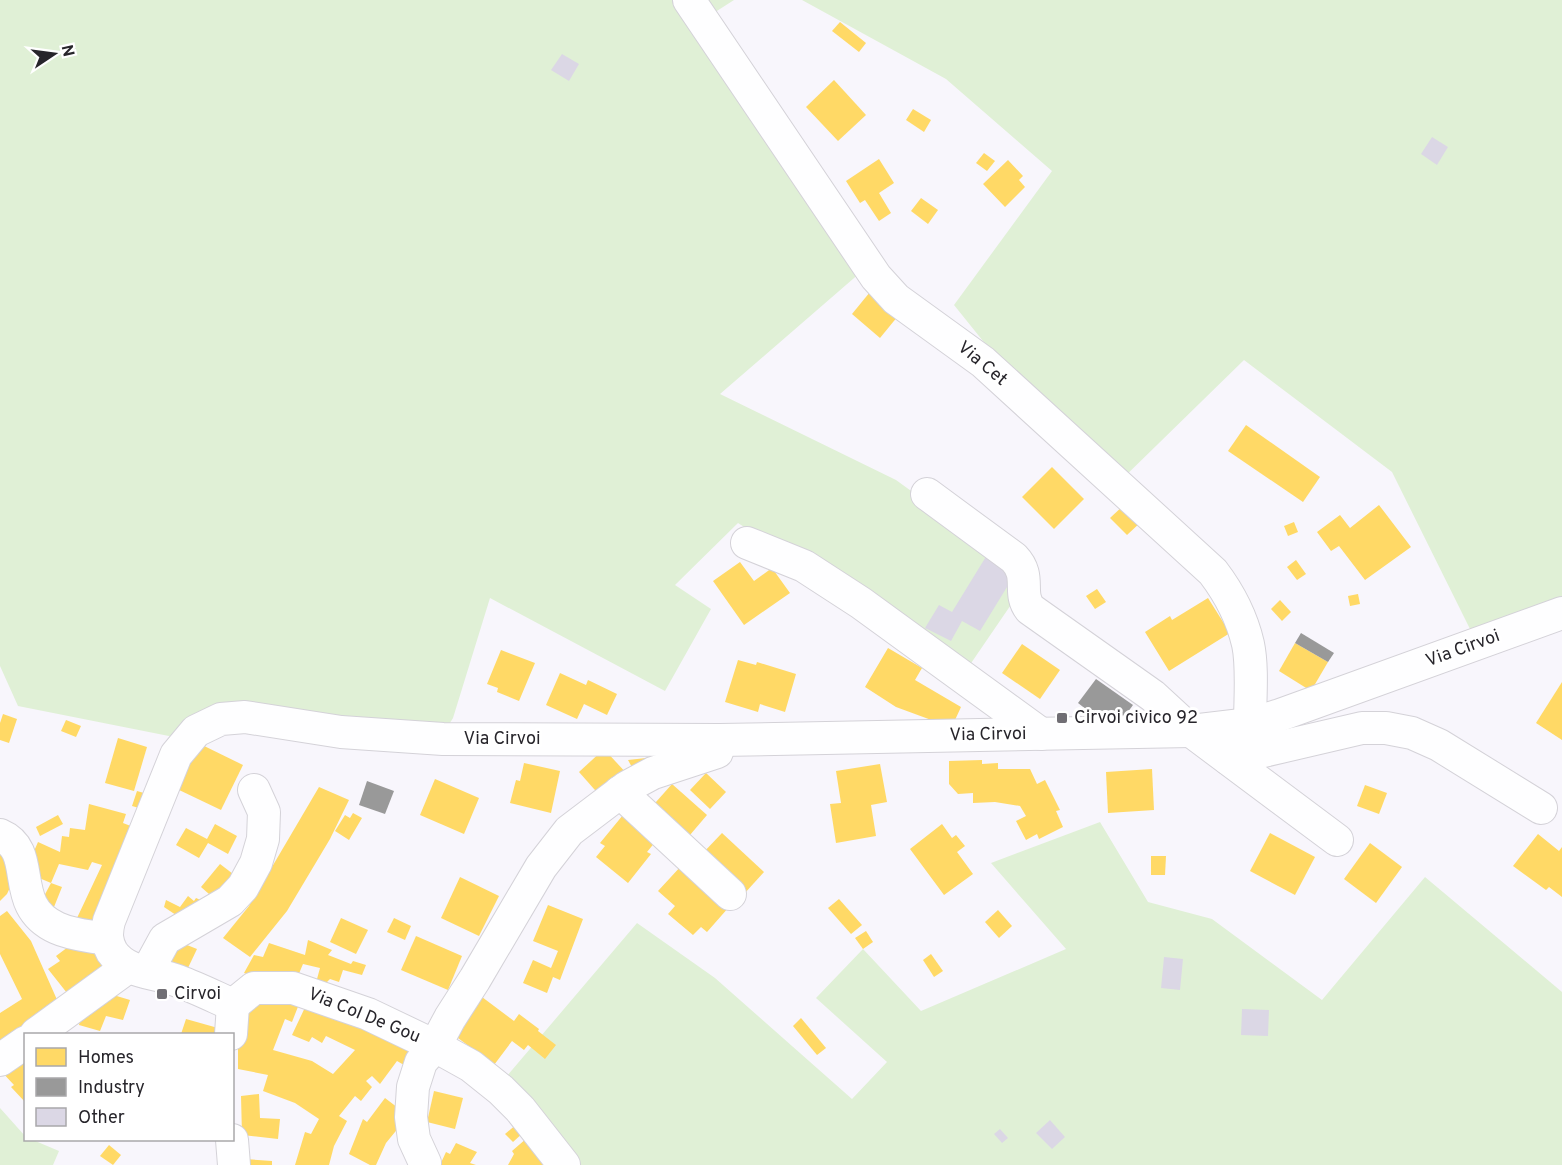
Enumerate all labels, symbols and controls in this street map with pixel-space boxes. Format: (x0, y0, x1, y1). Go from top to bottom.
north arrow (24, 24, 84, 84)
text: N (56, 43, 78, 59)
street label: Via Cet (952, 337, 1012, 391)
street label: Via Cirvoi (1423, 625, 1503, 673)
place label: Cirvoi civico 92 (1074, 707, 1198, 730)
marker: Cirvoi civico 92 (1055, 711, 1069, 725)
street label: Via Cirvoi (949, 723, 1027, 747)
street label: Via Cirvoi (463, 728, 541, 751)
place label: Cirvoi (174, 983, 221, 1006)
street label: Via Col De Gou (304, 983, 424, 1049)
marker: Cirvoi (155, 987, 169, 1001)
legend (24, 1033, 234, 1141)
text: Homes (78, 1047, 134, 1070)
text: Industry (78, 1077, 145, 1100)
text: Other (78, 1107, 125, 1130)

